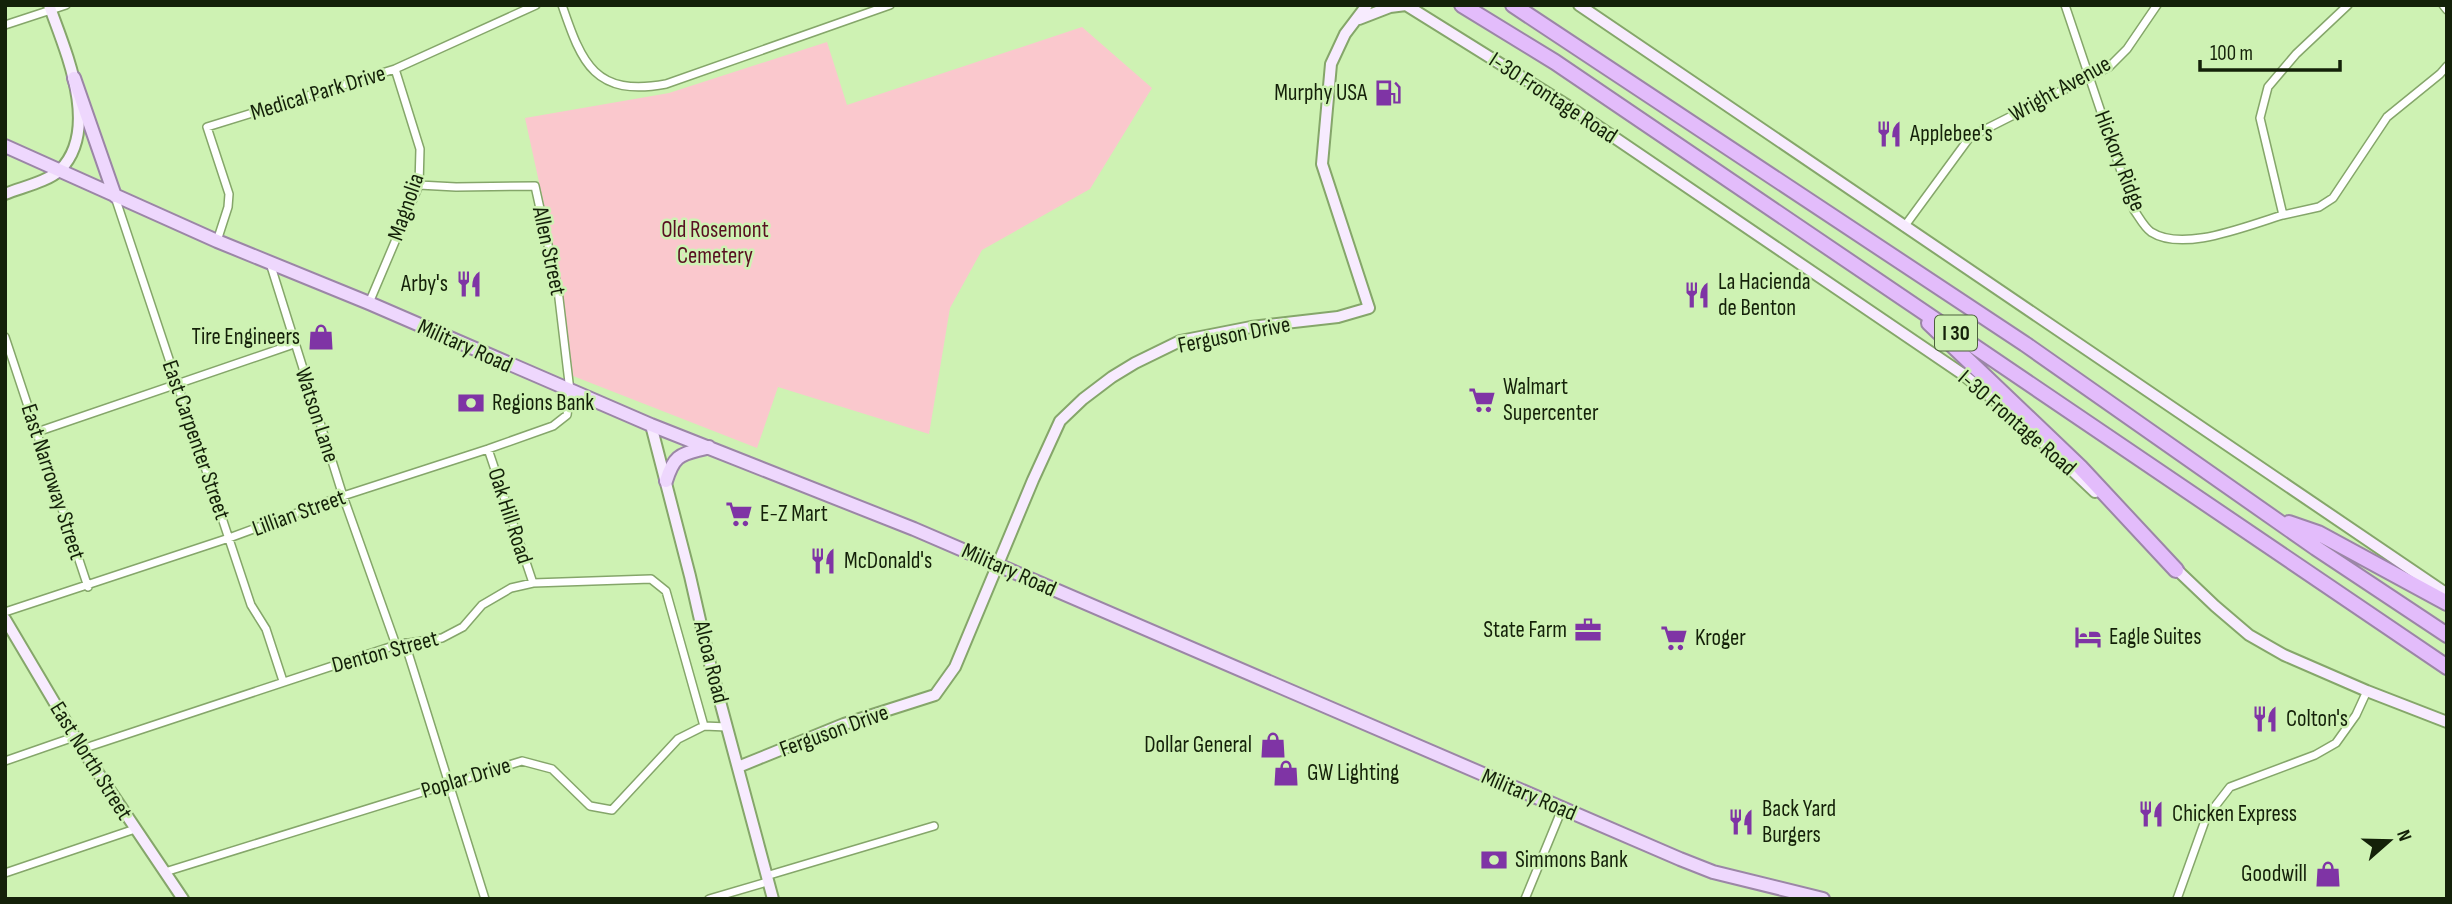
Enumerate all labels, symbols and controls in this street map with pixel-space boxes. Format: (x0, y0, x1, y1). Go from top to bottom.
scale bar (2200, 28, 2340, 72)
text: 100 m (2210, 41, 2253, 66)
street label: I-30 Frontage Road (1484, 46, 1622, 150)
street label: Wright Avenue (2004, 50, 2116, 128)
street label: Medical Park Drive (247, 59, 389, 127)
fuel station icon: Murphy USA (1373, 78, 1403, 108)
place label: Murphy USA (1274, 79, 1367, 107)
street label: Hickory Ridge (2088, 107, 2152, 215)
restaurant icon: Applebee's (1874, 119, 1904, 149)
place label: Applebee's (1909, 120, 1993, 148)
street label: Magnolia (382, 170, 430, 244)
street label: Allen Street (526, 203, 572, 298)
park label: Old Rosemont Cemetery (661, 216, 769, 270)
place label: La Hacienda de Benton (1718, 268, 1811, 322)
restaurant icon: Arby's (454, 269, 484, 299)
place label: Arby's (400, 270, 448, 298)
restaurant icon: La Hacienda de Benton (1682, 280, 1712, 310)
street label: Ferguson Drive (1175, 310, 1293, 360)
street label: Military Road (413, 313, 517, 379)
road number: I 30 (1935, 316, 1977, 350)
shop icon: Tire Engineers (306, 322, 336, 352)
place label: Tire Engineers (192, 323, 300, 351)
street label: East Carpenter Street (156, 357, 236, 523)
street label: Watson Lane (289, 364, 345, 466)
street label: I-30 Frontage Road (1952, 364, 2082, 482)
place label: Walmart Supercenter (1503, 373, 1599, 427)
supermarket icon: Walmart Supercenter (1467, 385, 1497, 415)
bank icon: Regions Bank (456, 388, 486, 418)
place label: Regions Bank (492, 389, 594, 417)
street label: East Narroway Street (15, 401, 91, 563)
street label: Oak Hill Road (481, 465, 539, 567)
street label: Lillian Street (249, 483, 349, 543)
supermarket icon: E-Z Mart (724, 499, 754, 529)
place label: E-Z Mart (760, 500, 828, 528)
street label: Military Road (957, 537, 1061, 603)
restaurant icon: McDonald's (808, 546, 838, 576)
place label: McDonald's (844, 547, 932, 575)
office icon: State Farm (1573, 615, 1603, 645)
place label: State Farm (1483, 616, 1567, 644)
street label: Alcoa Road (687, 617, 735, 706)
hotel icon: Eagle Suites (2073, 622, 2103, 652)
supermarket icon: Kroger (1659, 623, 1689, 653)
place label: Eagle Suites (2109, 623, 2201, 651)
street label: Denton Street (329, 624, 441, 680)
place label: Kroger (1695, 624, 1746, 652)
street label: East North Street (44, 697, 138, 825)
street label: Ferguson Drive (776, 698, 892, 764)
restaurant icon: Colton's (2250, 704, 2280, 734)
place label: Colton's (2286, 705, 2348, 733)
shop icon: Dollar General (1258, 730, 1288, 760)
place label: Dollar General (1144, 731, 1252, 759)
street label: Poplar Drive (418, 751, 514, 805)
shop icon: GW Lighting (1271, 758, 1301, 788)
place label: GW Lighting (1307, 759, 1399, 787)
street label: Military Road (1477, 763, 1581, 827)
place label: Back Yard Burgers (1762, 795, 1836, 849)
restaurant icon: Chicken Express (2136, 799, 2166, 829)
place label: Chicken Express (2172, 800, 2297, 828)
north arrow (2354, 806, 2424, 876)
restaurant icon: Back Yard Burgers (1726, 807, 1756, 837)
text: N (2391, 827, 2416, 844)
bank icon: Simmons Bank (1479, 845, 1509, 875)
place label: Simmons Bank (1515, 846, 1628, 874)
shop icon: Goodwill (2313, 859, 2343, 889)
place label: Goodwill (2241, 860, 2307, 888)

